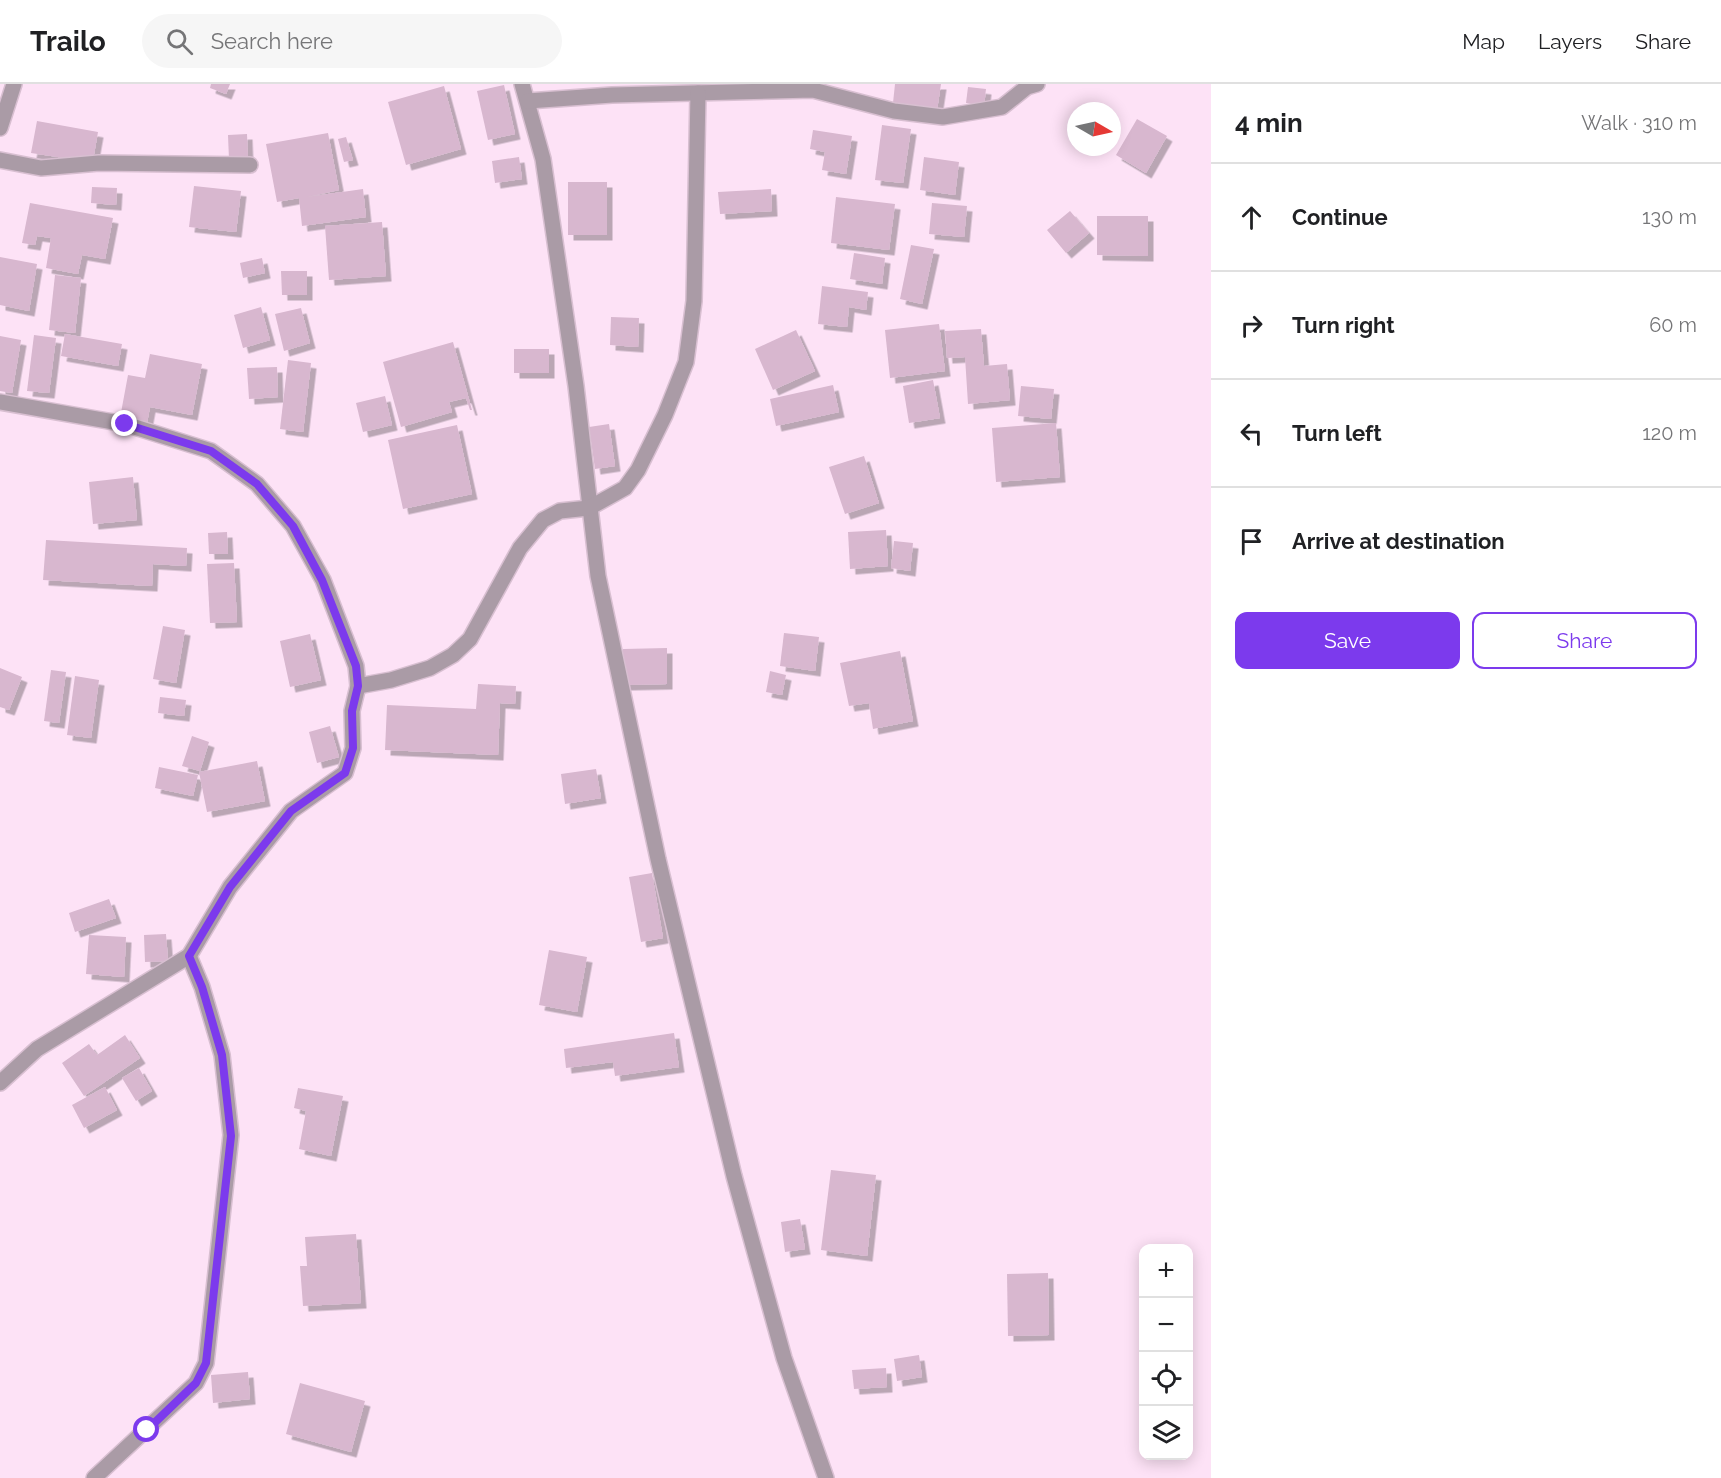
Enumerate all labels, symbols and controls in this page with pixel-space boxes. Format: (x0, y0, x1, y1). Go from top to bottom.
search box (142, 14, 562, 68)
text: Trailo (30, 25, 106, 58)
icon: search (163, 25, 196, 58)
text: Search here (211, 28, 333, 54)
text: Map (1462, 29, 1505, 54)
text: Layers (1538, 29, 1602, 54)
text: Share (1635, 29, 1691, 54)
north arrow (1067, 102, 1121, 156)
text: 4 min (1235, 108, 1303, 138)
text: Walk · 310 m (1581, 111, 1697, 135)
icon: ahead (1235, 201, 1268, 234)
text: Continue (1292, 204, 1388, 230)
text: 130 m (1642, 205, 1697, 229)
icon: right (1235, 309, 1268, 342)
text: Turn right (1292, 312, 1395, 338)
text: 60 m (1649, 313, 1697, 337)
route end (111, 410, 137, 436)
icon: left (1235, 417, 1268, 450)
text: Turn left (1292, 420, 1382, 446)
text: 120 m (1642, 421, 1697, 445)
icon: arrive (1235, 525, 1268, 558)
text: Arrive at destination (1292, 528, 1505, 554)
button: Save (1235, 612, 1460, 669)
button: Share (1472, 612, 1697, 669)
map controls (1139, 1244, 1193, 1460)
button: + (1139, 1244, 1193, 1298)
button: − (1139, 1298, 1193, 1352)
button: locate (1139, 1352, 1193, 1406)
button: layers (1139, 1406, 1193, 1460)
route start (133, 1416, 159, 1442)

